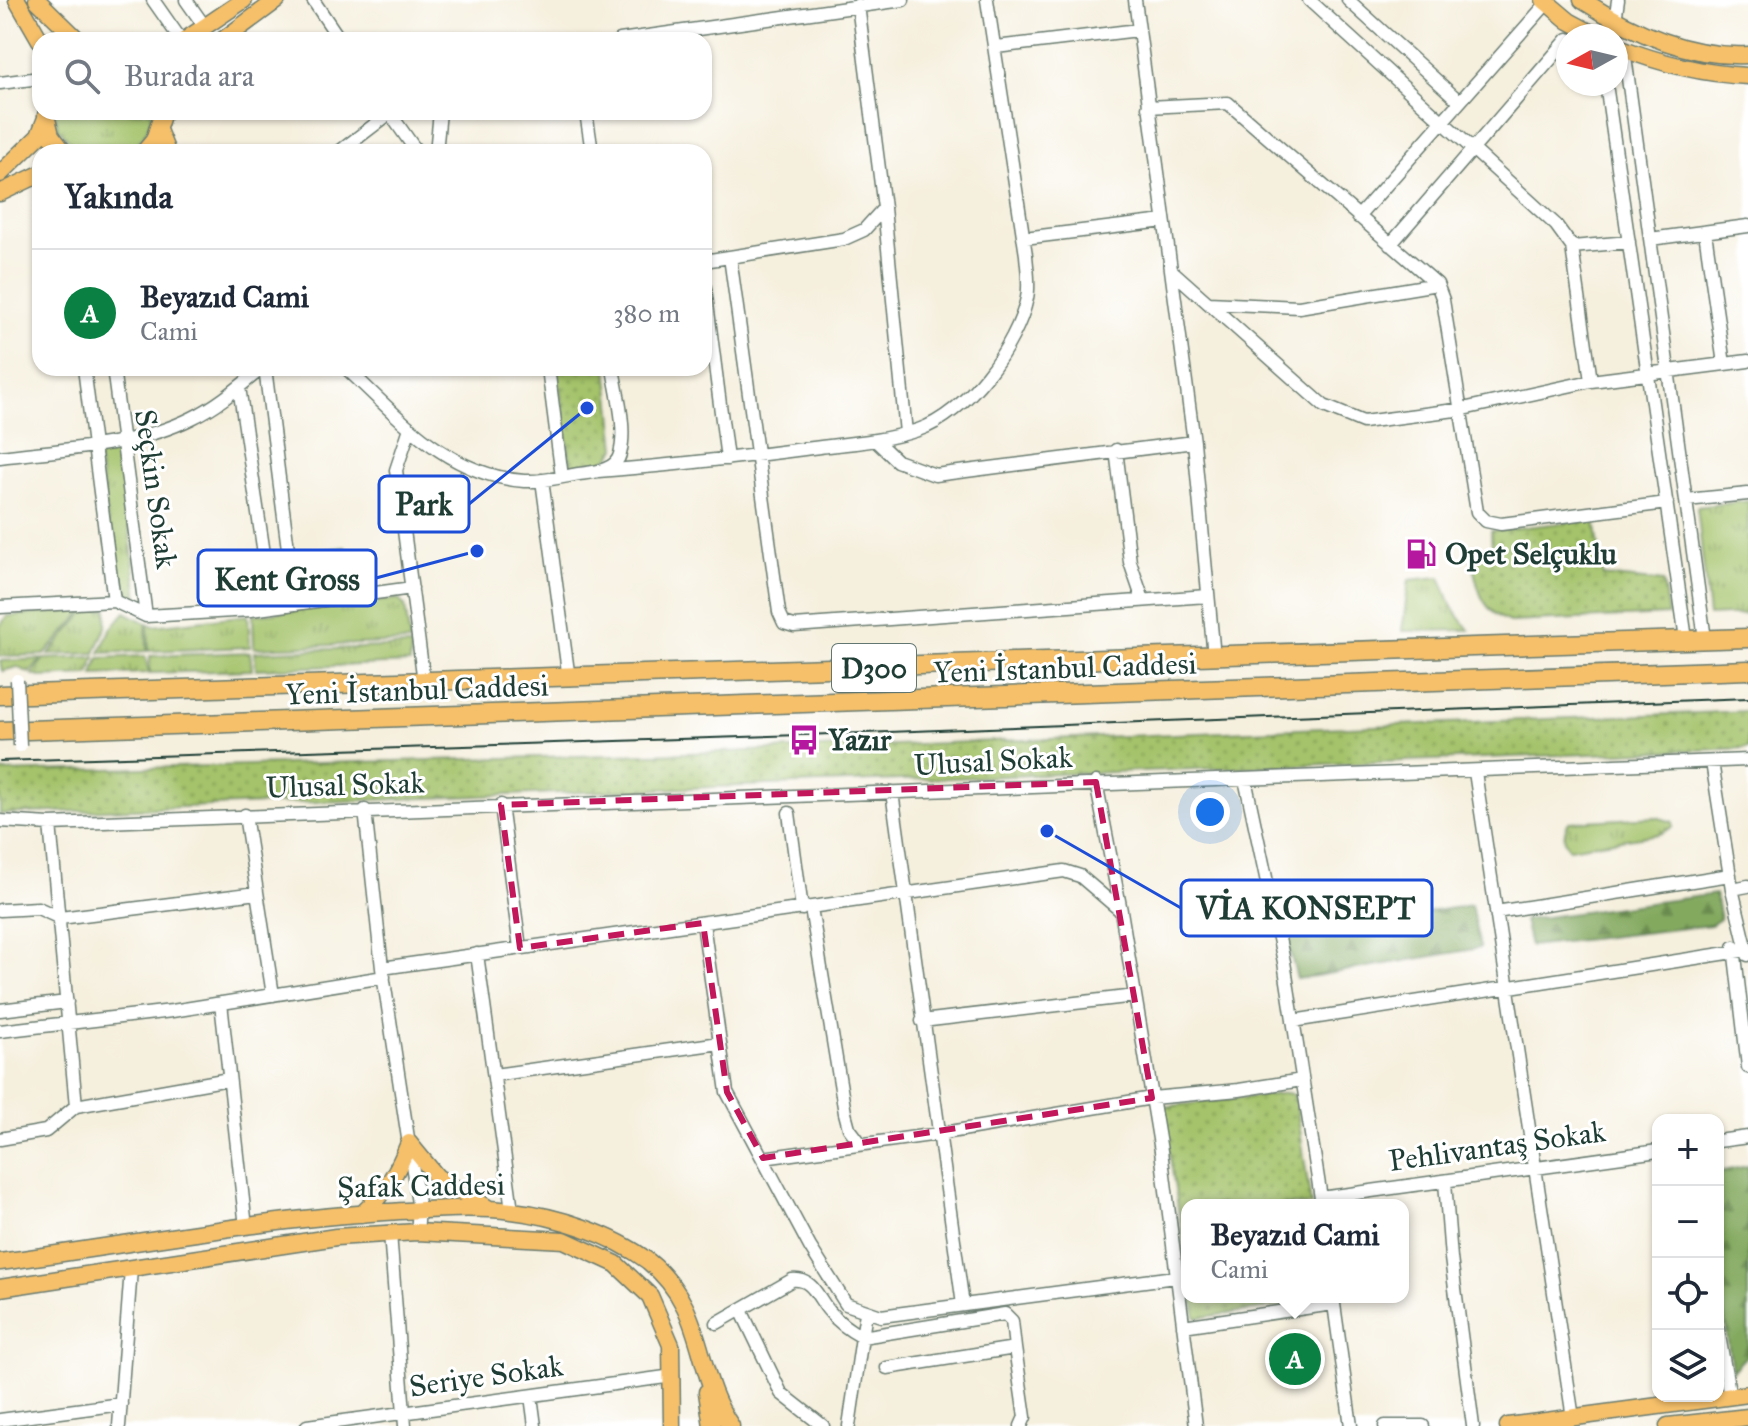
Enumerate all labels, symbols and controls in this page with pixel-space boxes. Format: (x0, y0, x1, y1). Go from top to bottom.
north arrow (1556, 24, 1628, 96)
search box (32, 32, 712, 120)
icon: search (60, 54, 104, 98)
text: Burada ara (124, 58, 255, 94)
text: Yakında (64, 176, 173, 217)
text: Beyazıd Cami (140, 279, 309, 315)
text: A (81, 297, 99, 329)
text: 380 m (613, 297, 680, 329)
text: Cami (140, 315, 198, 347)
street label: Seçkin Sokak (127, 407, 185, 571)
callout: Park (379, 476, 469, 532)
text: Park (395, 485, 454, 524)
place label: Opet Selçuklu (1445, 536, 1617, 573)
fuel station icon: Opet Selçuklu (1404, 537, 1438, 571)
callout: Kent Gross (198, 550, 376, 606)
text: Kent Gross (214, 560, 360, 599)
road number: D300 (832, 644, 916, 692)
street label: Yeni İstanbul Caddesi (933, 645, 1197, 691)
street label: Yeni İstanbul Caddesi (285, 667, 549, 713)
place label: Yazır (827, 722, 892, 758)
bus stop icon: Yazır (787, 723, 821, 757)
street label: Ulusal Sokak (913, 739, 1073, 783)
street label: Ulusal Sokak (265, 764, 425, 806)
your location (1190, 792, 1230, 832)
callout: VİA KONSEPT (1181, 880, 1432, 936)
text: VİA KONSEPT (1196, 888, 1416, 928)
street label: Pehlivantaş Sokak (1386, 1113, 1608, 1179)
map controls (1652, 1114, 1724, 1402)
button: + (1652, 1114, 1724, 1186)
street label: Şafak Caddesi (337, 1167, 505, 1205)
button: − (1652, 1186, 1724, 1258)
popup (1181, 1199, 1409, 1303)
text: Beyazıd Cami (1211, 1217, 1379, 1253)
text: Cami (1211, 1253, 1268, 1285)
button: locate (1652, 1258, 1724, 1330)
pin: A (1269, 1329, 1321, 1389)
button: layers (1652, 1330, 1724, 1402)
street label: Seriye Sokak (407, 1347, 565, 1405)

